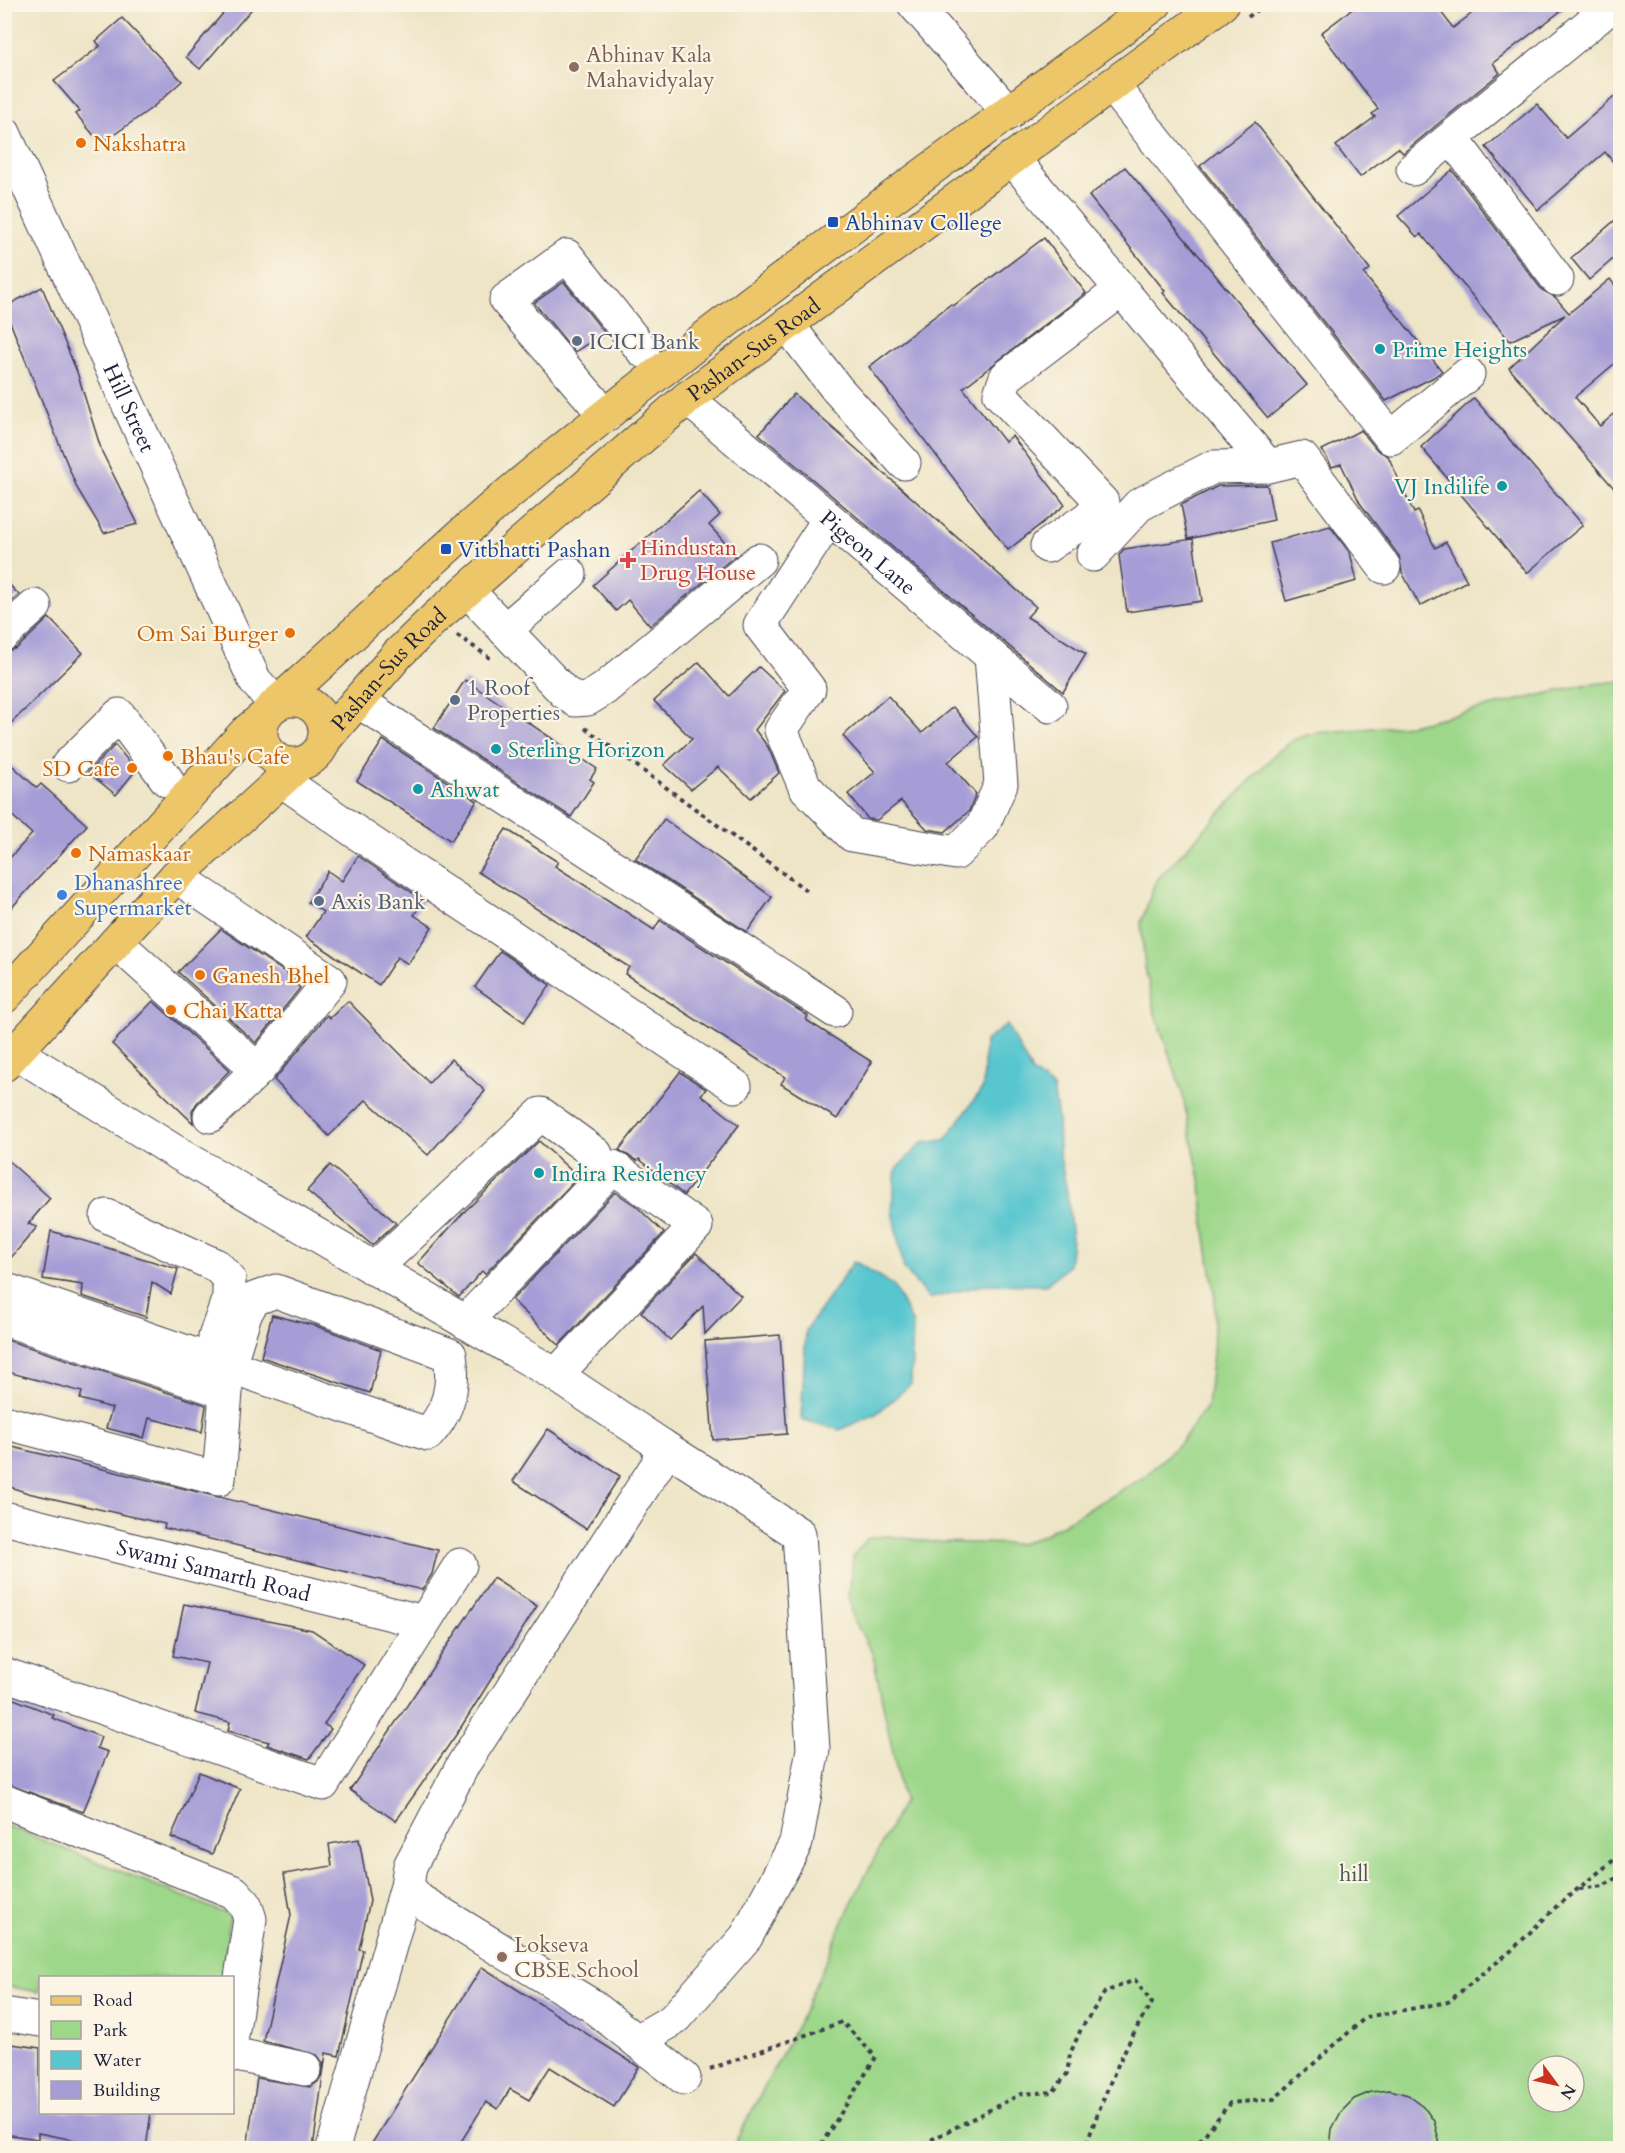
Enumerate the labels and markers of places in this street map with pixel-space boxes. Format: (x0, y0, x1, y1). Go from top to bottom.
place label: Abhinav Kala Mahavidyalay (586, 40, 715, 95)
marker: Abhinav Kala Mahavidyalay (567, 60, 581, 74)
place label: Nakshatra (93, 129, 187, 159)
marker: Nakshatra (74, 136, 88, 150)
place label: Abhinav College (845, 208, 1002, 238)
marker: Abhinav College (826, 215, 840, 229)
place label: ICICI Bank (589, 327, 700, 357)
marker: ICICI Bank (570, 334, 584, 348)
place label: Prime Heights (1392, 335, 1527, 365)
marker: Prime Heights (1373, 342, 1387, 356)
place label: VJ Indilife (1394, 472, 1490, 502)
marker: VJ Indilife (1495, 479, 1509, 493)
place label: Hindustan Drug House (640, 533, 756, 588)
place label: Vitbhatti Pashan (458, 535, 611, 565)
marker: Vitbhatti Pashan (439, 542, 453, 556)
marker: Hindustan Drug House (621, 553, 635, 567)
place label: Om Sai Burger (136, 619, 279, 649)
marker: Om Sai Burger (283, 626, 297, 640)
place label: 1 Roof Properties (467, 673, 560, 728)
marker: 1 Roof Properties (448, 693, 462, 707)
place label: Sterling Horizon (508, 735, 666, 765)
place label: Bhau's Cafe (180, 742, 290, 772)
marker: Sterling Horizon (489, 742, 503, 756)
marker: Bhau's Cafe (161, 749, 175, 763)
place label: SD Cafe (42, 754, 120, 784)
marker: SD Cafe (125, 761, 139, 775)
place label: Ashwat (430, 775, 499, 805)
marker: Ashwat (411, 782, 425, 796)
place label: Namaskaar (88, 839, 192, 869)
marker: Namaskaar (69, 846, 83, 860)
place label: Dhanashree Supermarket (74, 868, 192, 923)
place label: Axis Bank (331, 887, 426, 917)
marker: Dhanashree Supermarket (55, 888, 69, 902)
marker: Axis Bank (312, 894, 326, 908)
place label: Ganesh Bhel (212, 961, 330, 991)
marker: Ganesh Bhel (193, 968, 207, 982)
place label: Chai Katta (183, 996, 283, 1026)
marker: Chai Katta (164, 1003, 178, 1017)
place label: Indira Residency (551, 1159, 707, 1189)
marker: Indira Residency (532, 1166, 546, 1180)
place label: Lokseva CBSE School (514, 1930, 639, 1985)
marker: Lokseva CBSE School (495, 1950, 509, 1964)

